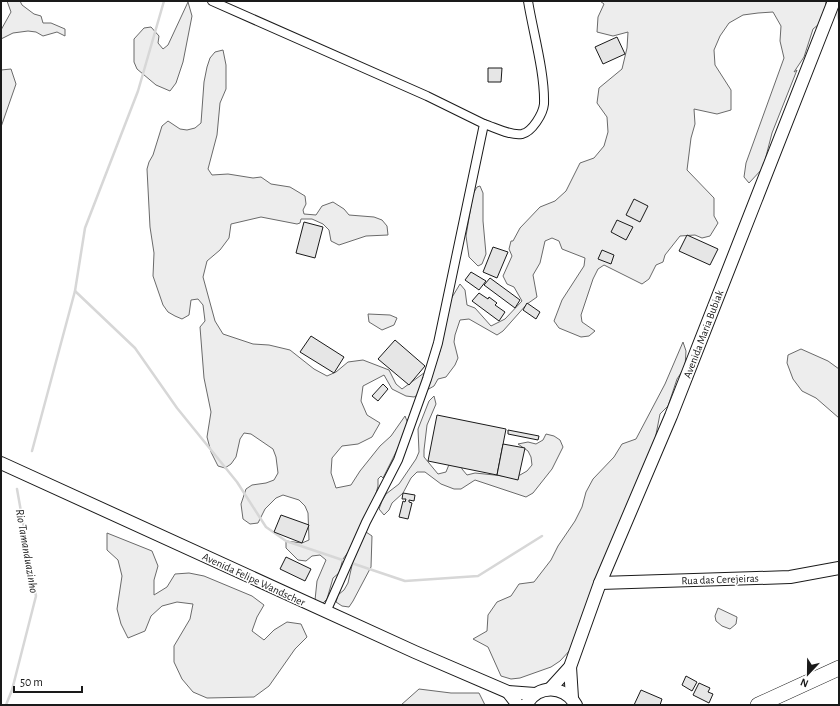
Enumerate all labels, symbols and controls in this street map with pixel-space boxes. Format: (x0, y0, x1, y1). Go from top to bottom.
street label: Avenida Maria Bubiak (682, 289, 725, 380)
water label: Rio Tamanduazinho (14, 508, 40, 594)
street label: Avenida Felipe Wandscher (201, 551, 307, 608)
street label: Rua das Cerejeiras (681, 573, 759, 586)
north arrow (788, 654, 828, 694)
scale bar (14, 668, 82, 694)
text: 50 m (20, 676, 43, 688)
text: N (799, 676, 810, 689)

